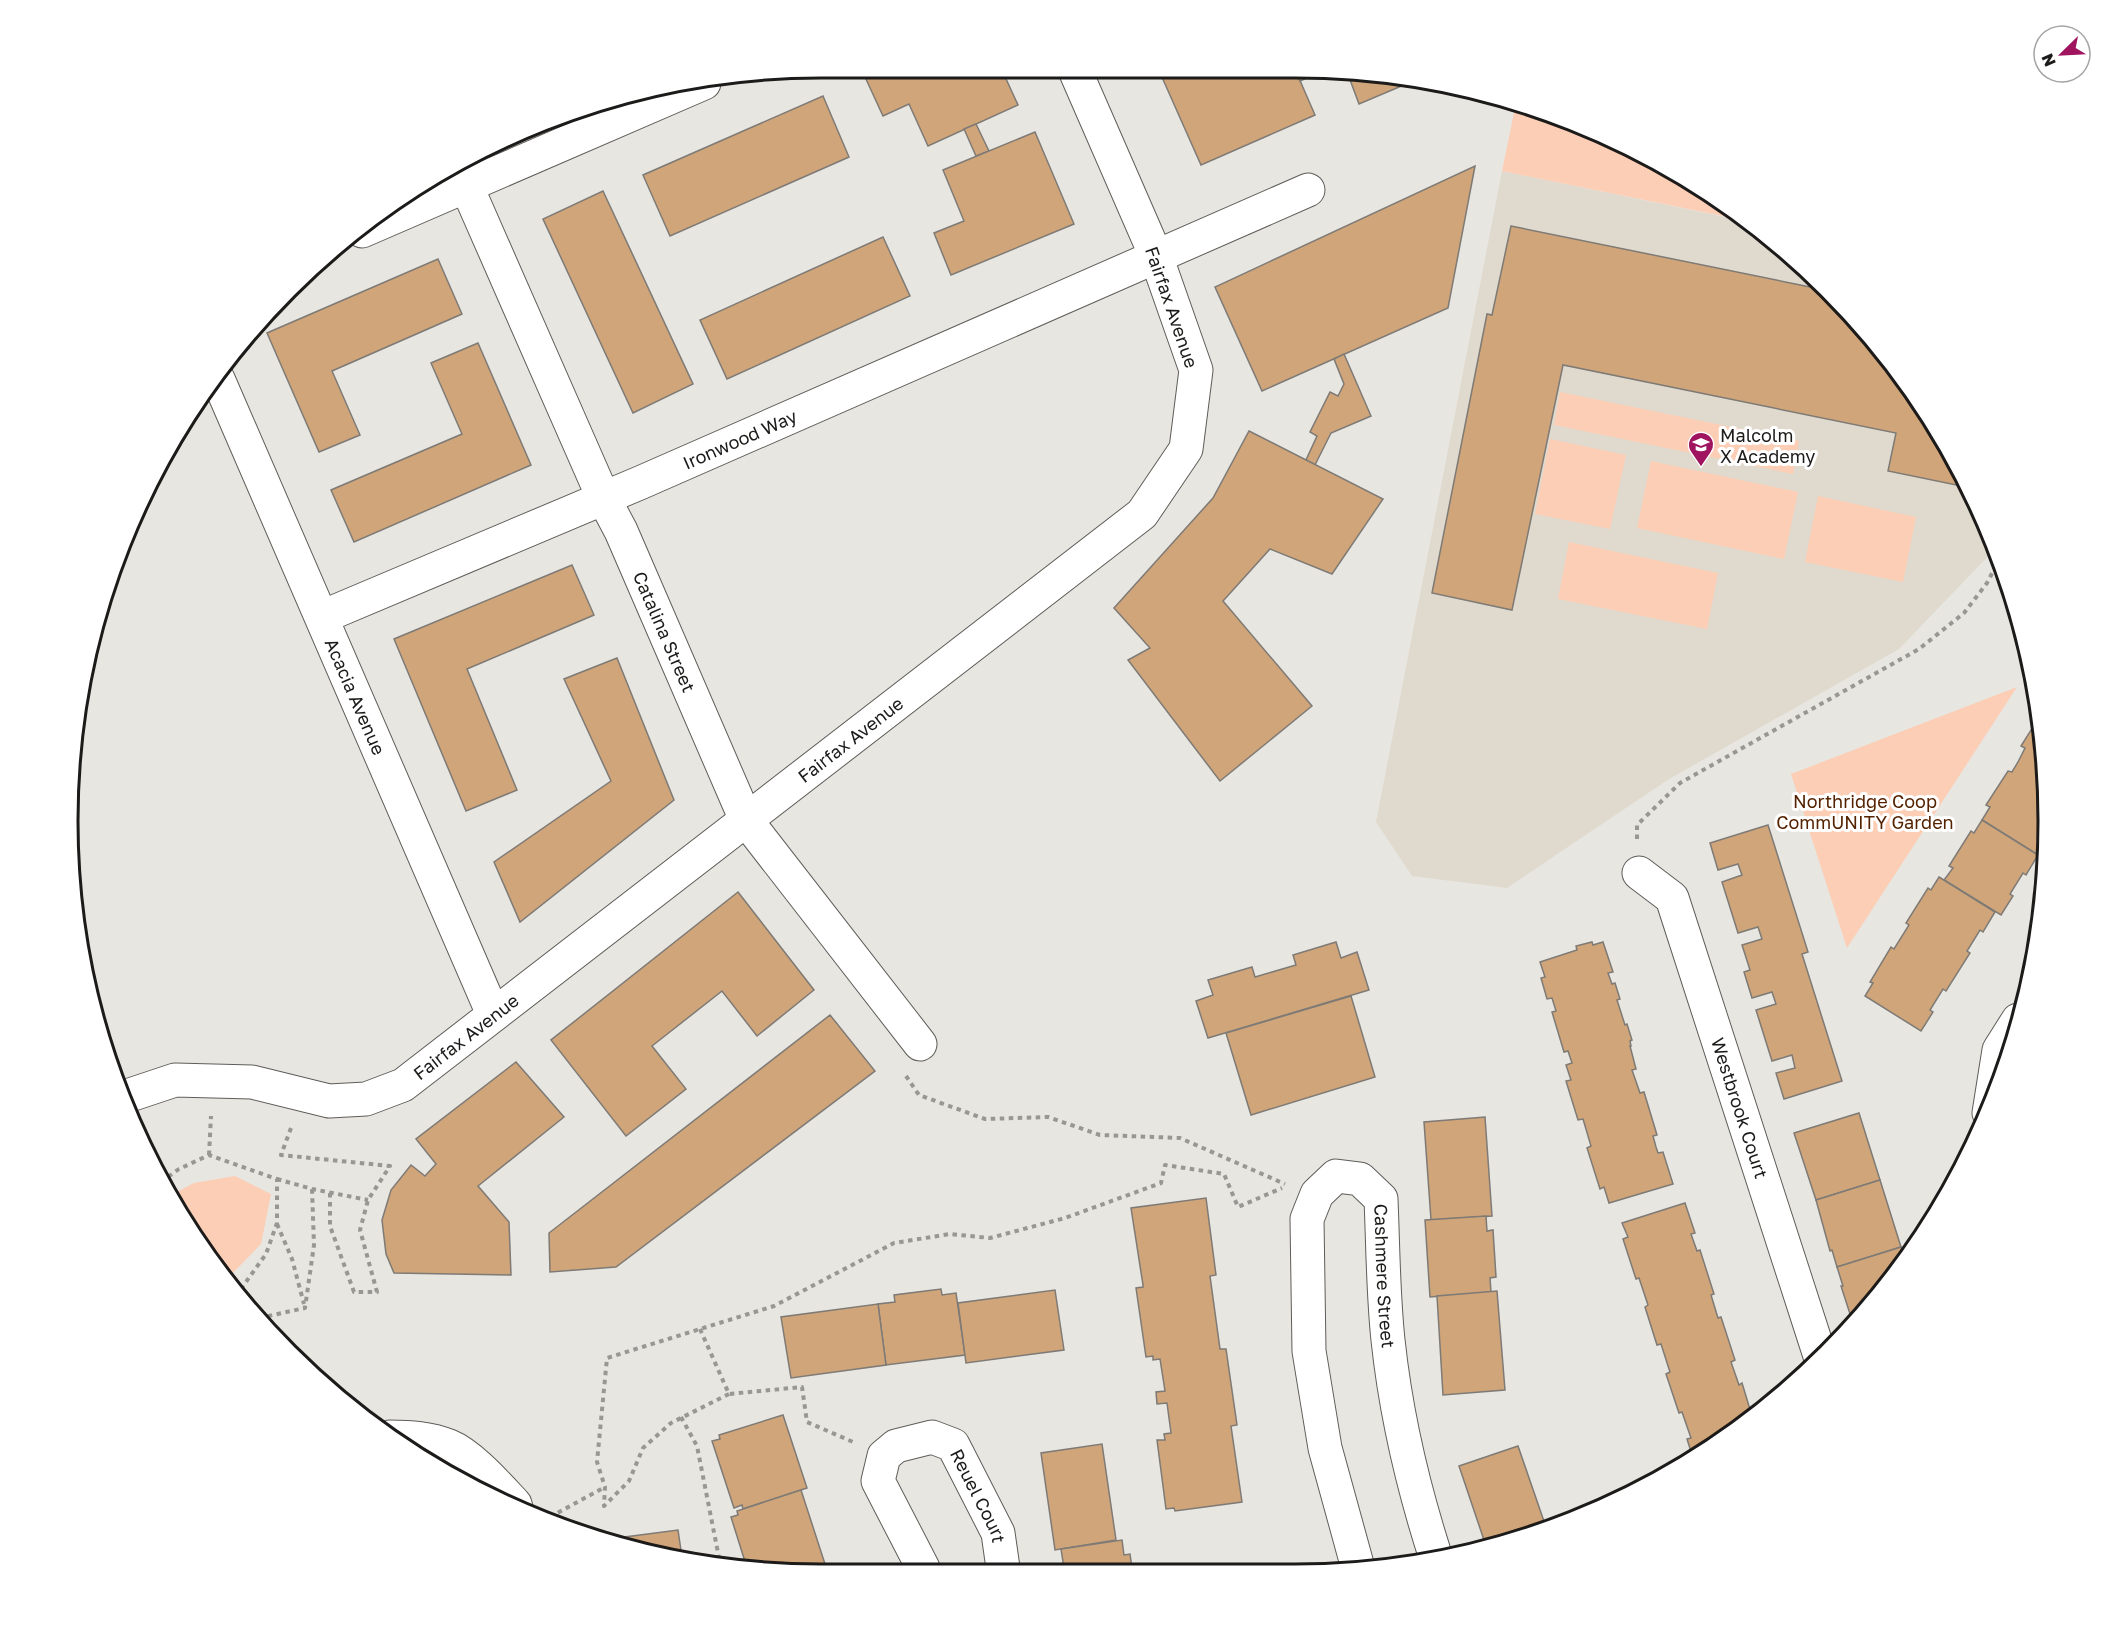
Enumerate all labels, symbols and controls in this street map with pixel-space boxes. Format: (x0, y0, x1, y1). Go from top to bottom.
north arrow (2032, 24, 2092, 84)
text: N (2037, 50, 2060, 70)
street label: Fairfax Avenue (1141, 243, 1203, 371)
street label: Ironwood Way (679, 405, 800, 474)
place label: Malcolm X Academy (1720, 424, 1815, 467)
school or university icon: Malcolm X Academy (1686, 430, 1716, 468)
street label: Catalina Street (629, 568, 700, 695)
street label: Acacia Avenue (321, 635, 390, 758)
street label: Fairfax Avenue (793, 692, 907, 787)
park label: Northridge Coop CommUNITY Garden (1776, 790, 1954, 833)
street label: Fairfax Avenue (409, 989, 523, 1084)
street label: Westbrook Court (1707, 1035, 1773, 1181)
street label: Cashmere Street (1370, 1203, 1400, 1349)
street label: Reuel Court (946, 1445, 1010, 1544)

